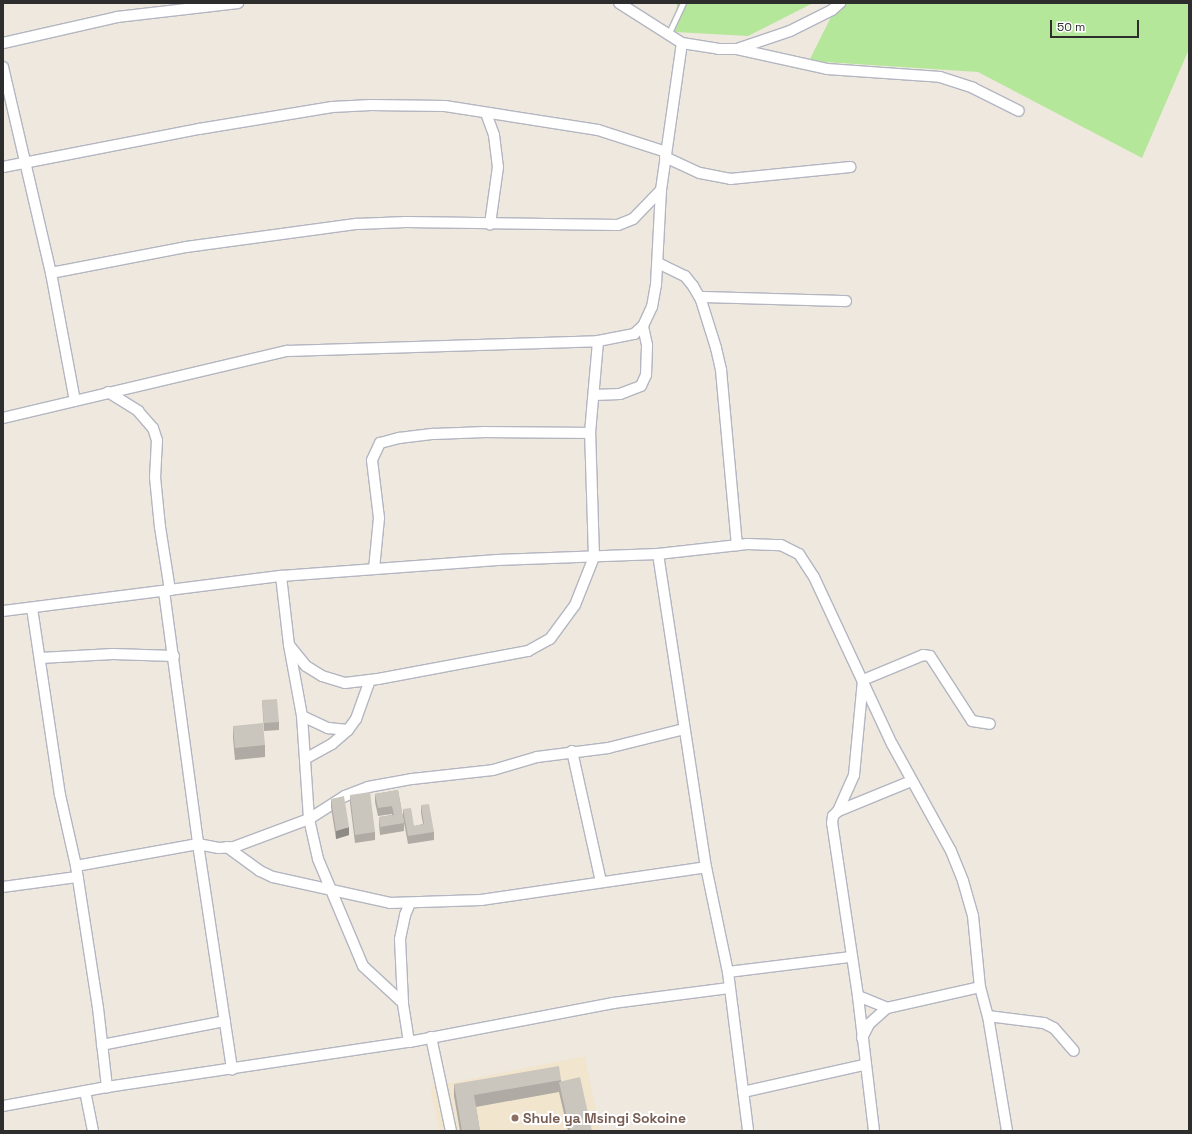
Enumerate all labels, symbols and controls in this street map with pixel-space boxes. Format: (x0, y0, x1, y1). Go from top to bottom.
scale bar (1052, 12, 1141, 38)
text: 50 m (1057, 19, 1085, 35)
place label: Shule ya Msingi Sokoine (523, 1110, 686, 1126)
marker: Shule ya Msingi Sokoine (510, 1113, 520, 1123)

